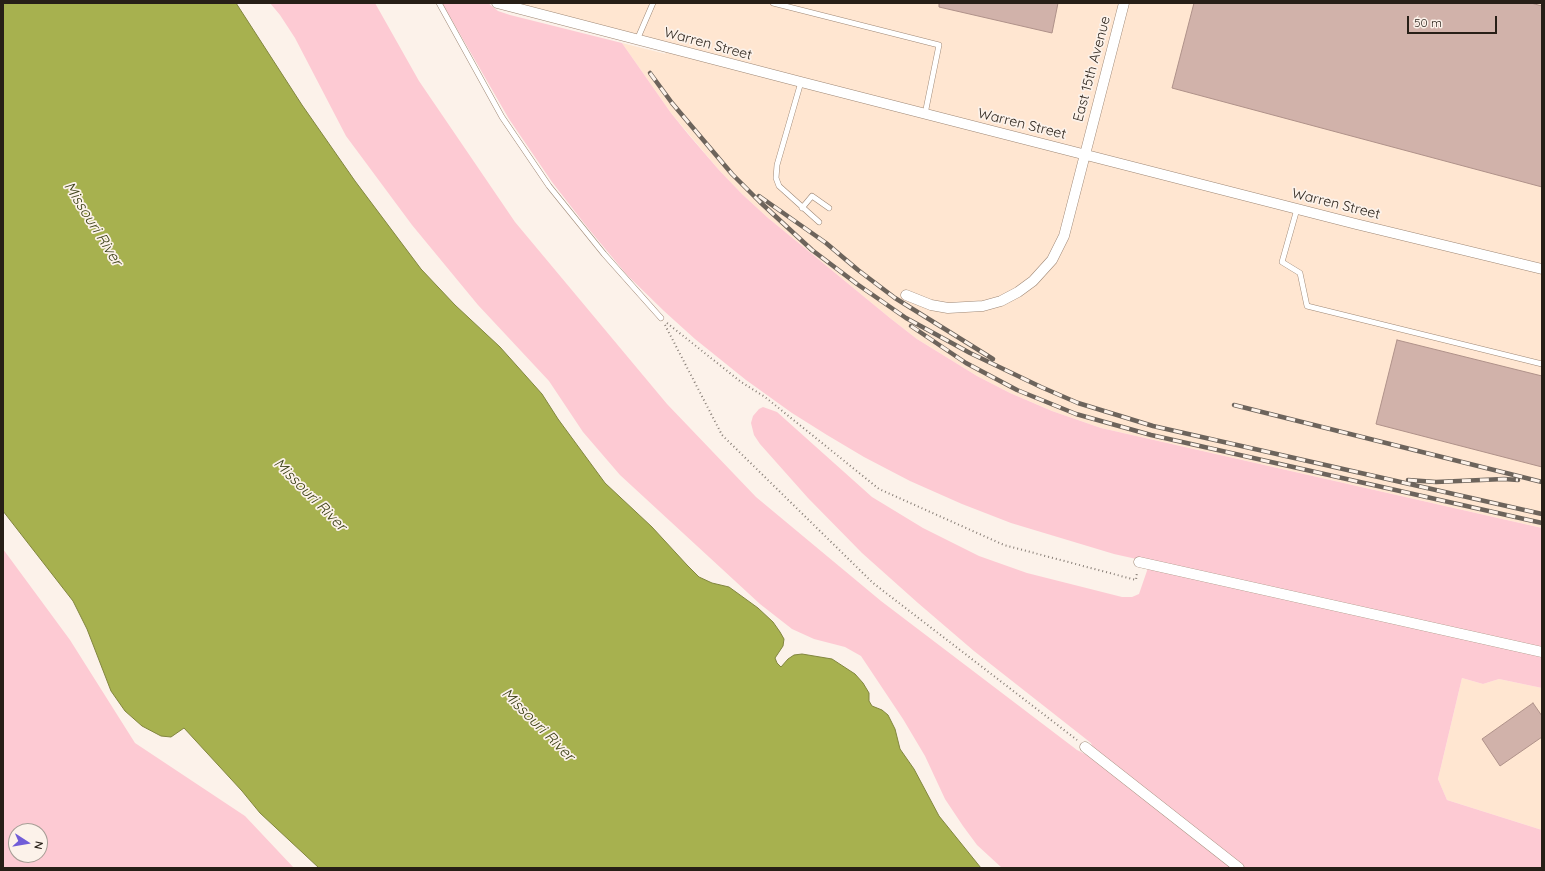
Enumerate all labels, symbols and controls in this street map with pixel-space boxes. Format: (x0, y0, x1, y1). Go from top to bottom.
scale bar (1409, 8, 1499, 34)
street label: East 15th Avenue (1070, 14, 1114, 124)
text: 50 m (1414, 15, 1442, 30)
street label: Warren Street (662, 24, 754, 64)
street label: Warren Street (976, 105, 1068, 143)
water label: Missouri River (60, 179, 126, 269)
street label: Warren Street (1290, 185, 1382, 223)
water label: Missouri River (270, 455, 350, 535)
water label: Missouri River (498, 685, 578, 765)
north arrow (8, 823, 48, 863)
text: N (31, 840, 46, 851)

